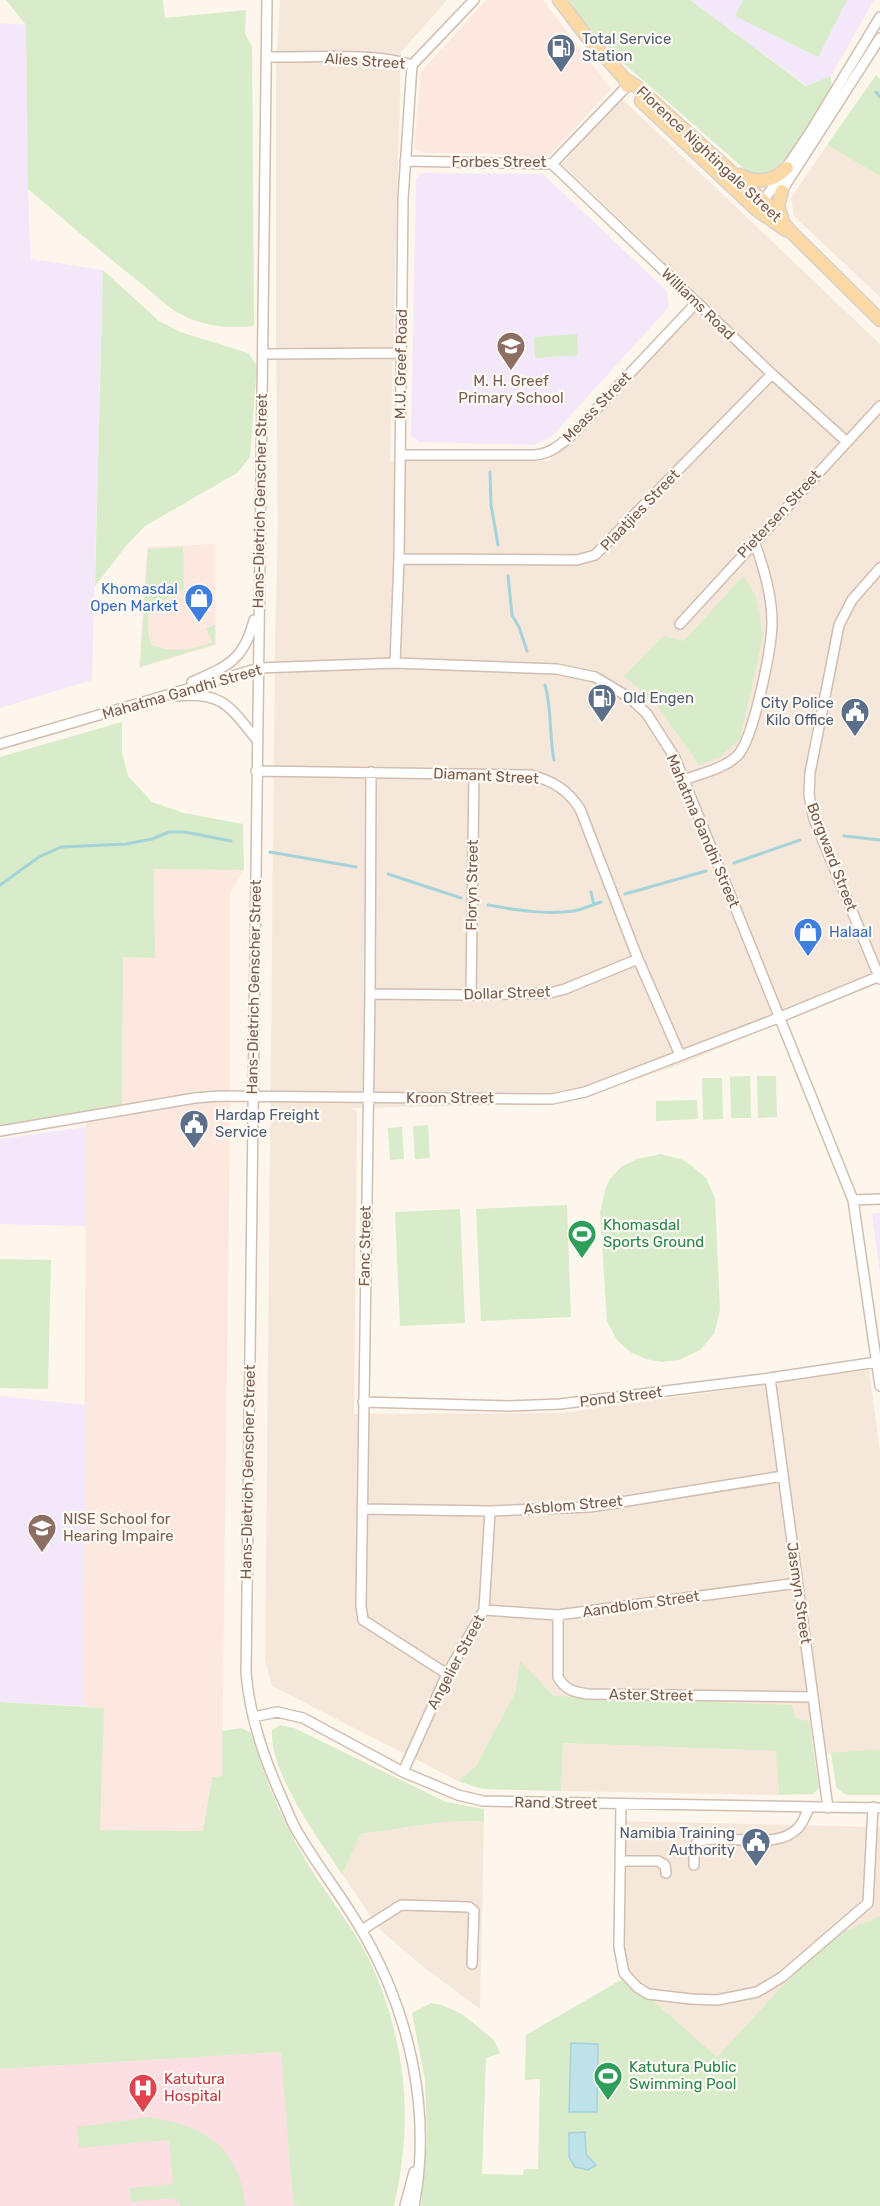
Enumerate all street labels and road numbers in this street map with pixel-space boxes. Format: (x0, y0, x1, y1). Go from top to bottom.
street label: Alies Street (324, 49, 406, 73)
street label: Florence Nightingale Street (633, 82, 785, 226)
street label: Forbes Street (452, 153, 547, 171)
street label: Williams Road (658, 265, 738, 343)
street label: M.U. Greef Road (391, 309, 411, 419)
street label: Meass Street (559, 368, 635, 446)
street label: Hans-Dietrich Genscher Street (249, 393, 271, 609)
street label: Plaatjies Street (597, 465, 683, 554)
street label: Pietersen Street (734, 466, 824, 562)
street label: Mahatma Gandhi Street (100, 661, 264, 723)
street label: Mahatma Gandhi Street (662, 752, 744, 911)
street label: Diamant Street (433, 764, 539, 788)
street label: Borgward Street (803, 800, 861, 914)
street label: Floryn Street (462, 839, 482, 931)
street label: Hans-Dietrich Genscher Street (243, 879, 265, 1095)
street label: Dollar Street (463, 982, 551, 1004)
street label: Kroon Street (406, 1089, 494, 1107)
street label: Fanc Street (355, 1205, 375, 1287)
street label: Hans-Dietrich Genscher Street (237, 1364, 259, 1580)
street label: Pond Street (579, 1383, 664, 1411)
street label: Asblom Street (523, 1492, 623, 1518)
street label: Jasmyn Street (783, 1541, 815, 1645)
street label: Aandblom Street (581, 1587, 701, 1621)
street label: Angelier Street (424, 1611, 489, 1712)
street label: Aster Street (609, 1685, 693, 1705)
street label: Rand Street (514, 1793, 598, 1813)

